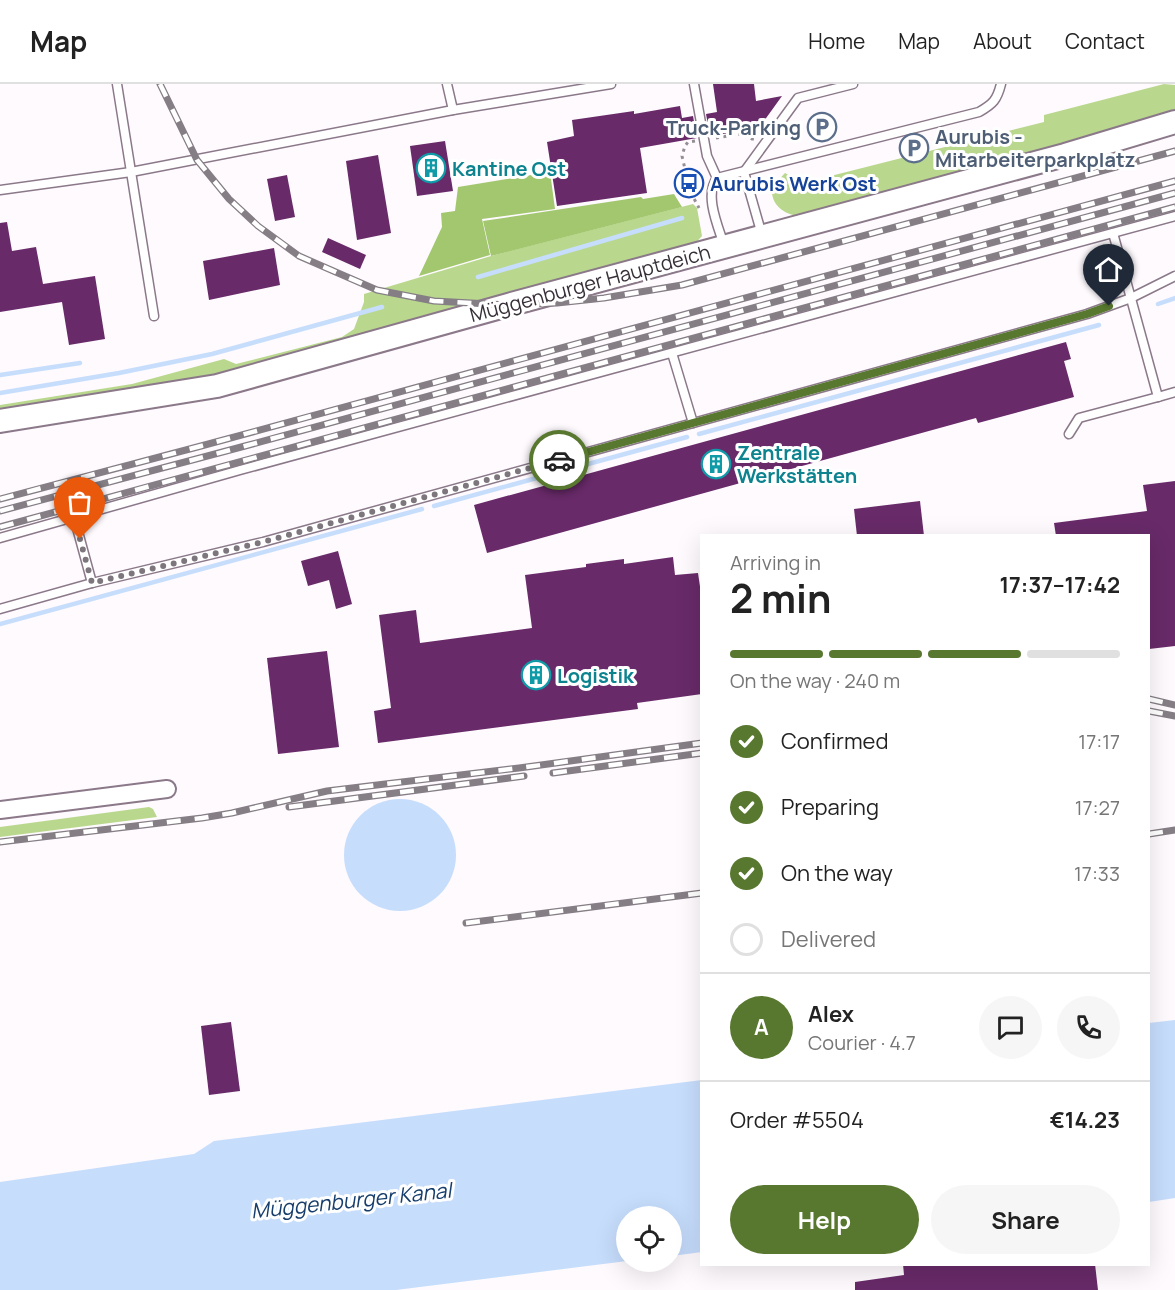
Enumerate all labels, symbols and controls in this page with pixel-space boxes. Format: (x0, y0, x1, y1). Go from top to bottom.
text: Map (30, 22, 87, 60)
text: Home (808, 27, 865, 55)
text: Map (898, 27, 940, 55)
text: About (973, 27, 1032, 55)
text: Contact (1065, 27, 1145, 55)
parking icon: Truck-Parking (806, 111, 838, 143)
place label: Truck-Parking (666, 114, 801, 141)
place label: Aurubis - Mitarbeiterparkplatz (935, 123, 1135, 173)
parking icon: Aurubis - Mitarbeiterparkplatz (898, 132, 930, 164)
building icon: Kantine Ost (415, 152, 447, 184)
place label: Kantine Ost (452, 155, 566, 182)
bus stop icon: Aurubis Werk Ost (673, 167, 705, 199)
place label: Aurubis Werk Ost (710, 170, 877, 197)
street label: Müggenburger Hauptdeich (467, 238, 713, 328)
pin (1083, 244, 1134, 306)
icon: home (1092, 253, 1125, 286)
courier (529, 430, 589, 490)
place label: Zentrale Werkstätten (737, 439, 857, 489)
icon: car (543, 444, 576, 477)
building icon: Zentrale Werkstätten (700, 448, 732, 480)
pin (54, 477, 105, 539)
icon: bag (63, 486, 96, 519)
text: Arriving in (730, 549, 821, 576)
text: 17:37–17:42 (999, 570, 1120, 600)
text: 2 min (730, 571, 831, 625)
building icon: Logistik (520, 659, 552, 691)
place label: Logistik (557, 662, 635, 689)
text: On the way · 240 m (730, 667, 900, 694)
icon: check (730, 725, 763, 758)
text: Confirmed (781, 726, 889, 756)
text: 17:17 (1078, 728, 1120, 755)
icon: check (730, 791, 763, 824)
text: Preparing (781, 792, 879, 822)
text: 17:27 (1075, 794, 1120, 821)
icon: check (730, 857, 763, 890)
text: On the way (781, 858, 893, 888)
text: 17:33 (1074, 860, 1120, 887)
text: Delivered (781, 924, 876, 954)
button: chat (979, 996, 1042, 1059)
button: phone (1057, 996, 1120, 1059)
text: Alex (808, 999, 854, 1029)
text: A (754, 1012, 769, 1042)
text: Courier · 4.7 (808, 1029, 916, 1056)
text: Order #5504 (730, 1105, 864, 1135)
text: €14.23 (1050, 1105, 1120, 1135)
water label: Müggenburger Kanal (250, 1175, 456, 1224)
button: Help (730, 1185, 919, 1254)
button: Share (931, 1185, 1120, 1254)
map controls (616, 1206, 682, 1272)
button: locate (616, 1206, 682, 1272)

